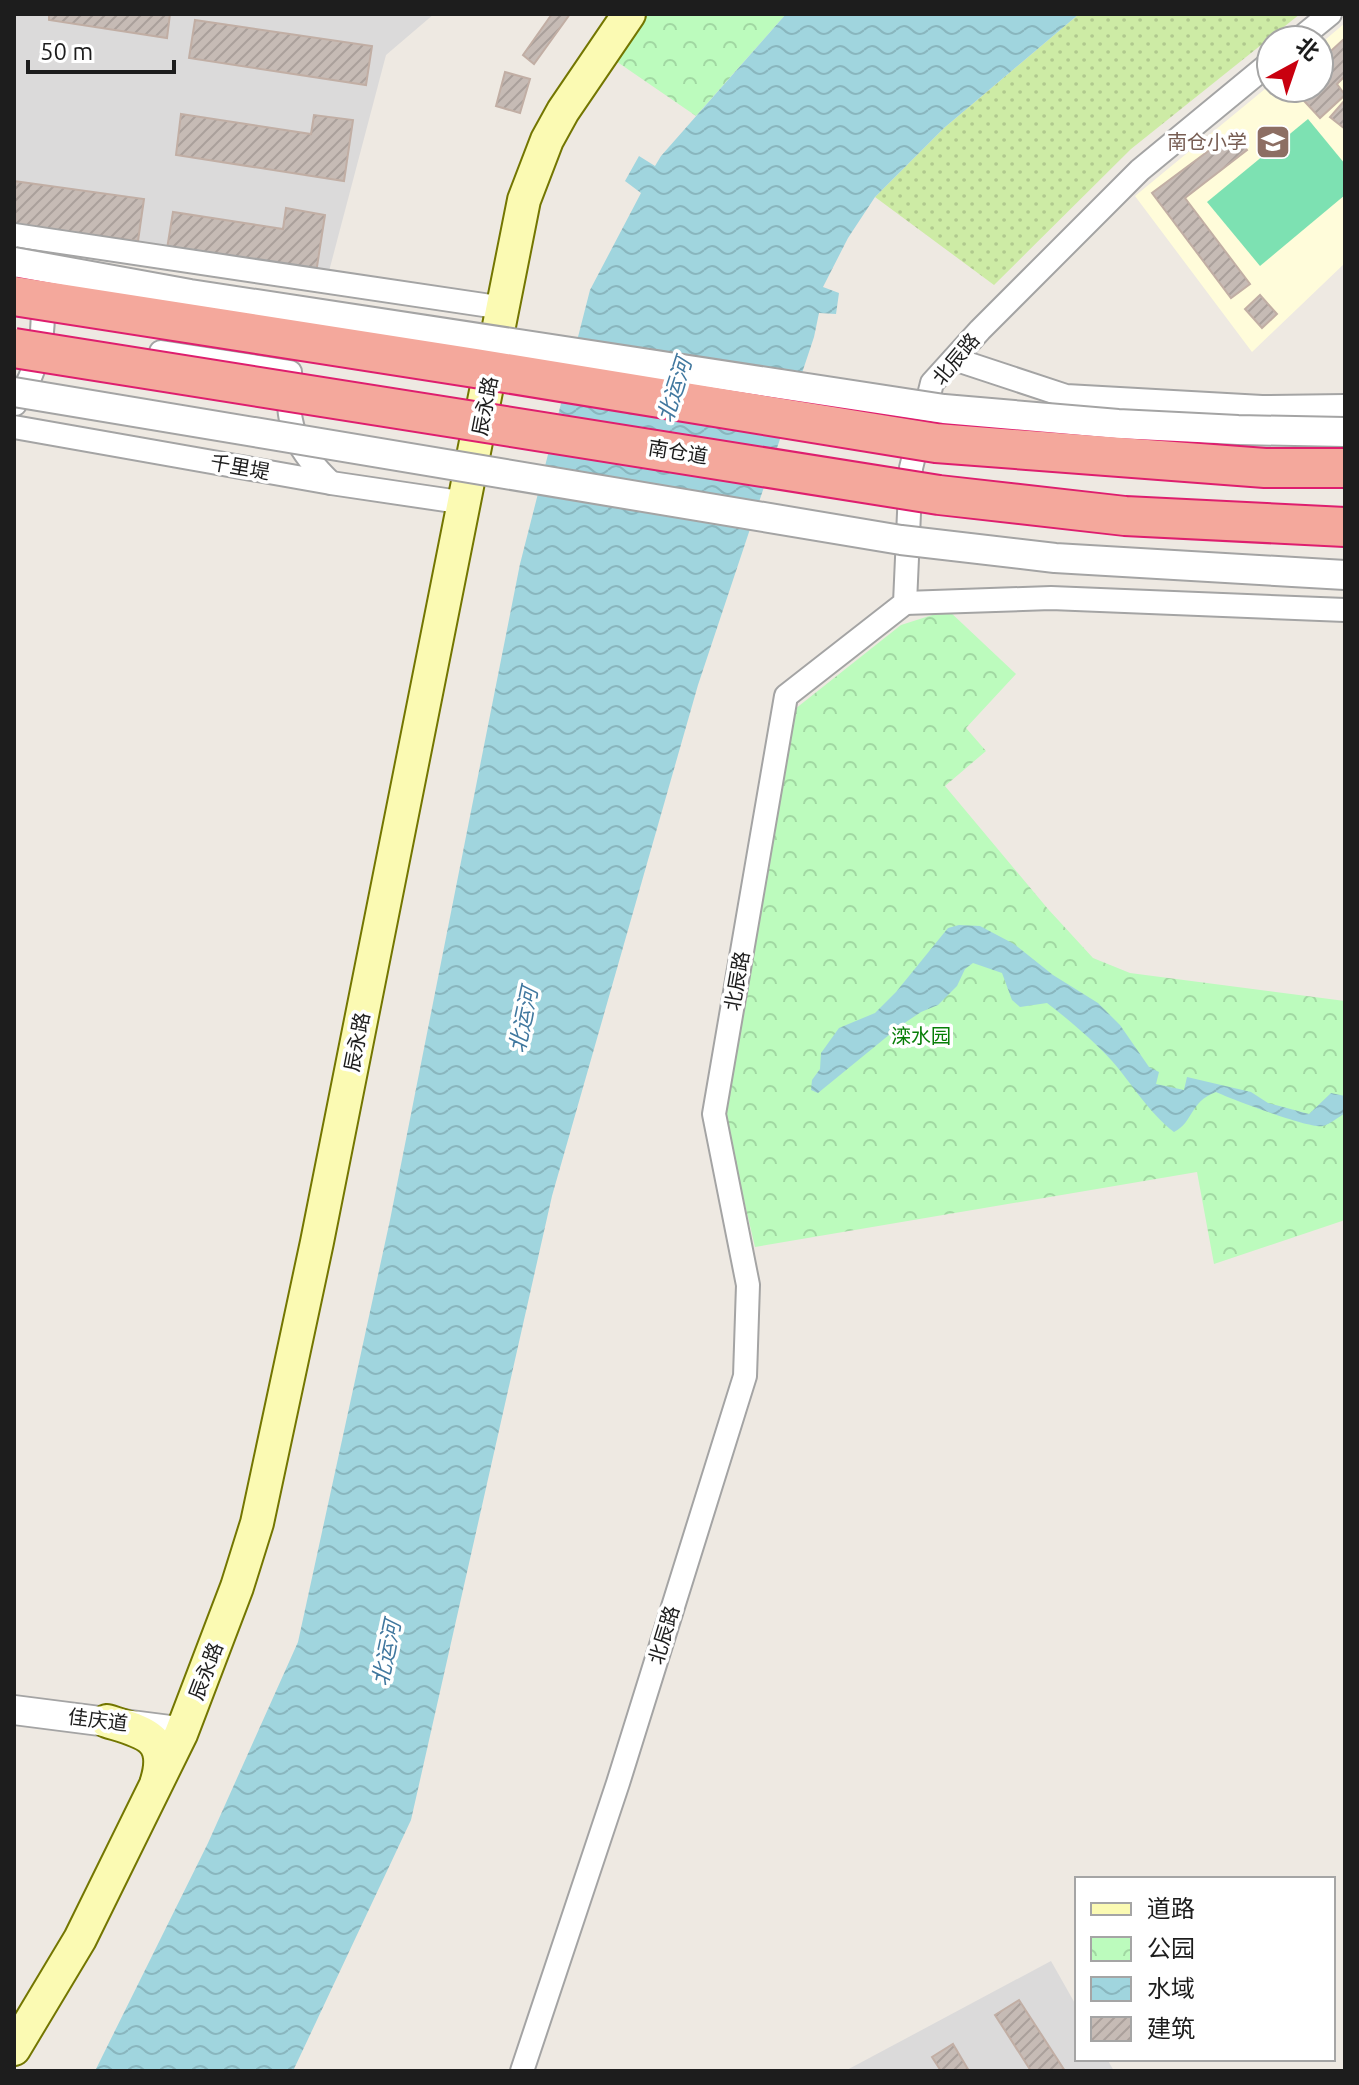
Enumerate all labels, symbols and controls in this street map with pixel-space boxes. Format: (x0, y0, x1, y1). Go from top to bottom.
scale bar (28, 24, 174, 74)
north arrow (1255, 24, 1335, 104)
text: 北 (1292, 32, 1325, 65)
text: 50 m (40, 38, 93, 65)
school or university icon: 南仓小学 (1254, 123, 1292, 161)
place label: 南仓小学 (1167, 130, 1247, 153)
street label: 北辰路 (928, 328, 984, 389)
water label: 北运河 (651, 351, 697, 425)
street label: 辰永路 (467, 374, 502, 438)
street label: 南仓道 (647, 435, 710, 468)
street label: 千里堤 (209, 450, 272, 483)
street label: 北辰路 (720, 949, 753, 1012)
water label: 北运河 (503, 981, 542, 1055)
street label: 辰永路 (339, 1010, 374, 1074)
park label: 滦水园 (891, 1024, 951, 1047)
street label: 北辰路 (644, 1603, 683, 1667)
water label: 北运河 (366, 1614, 405, 1688)
street label: 辰永路 (184, 1639, 227, 1703)
street label: 佳庆道 (67, 1704, 129, 1735)
legend (1075, 1877, 1335, 2061)
text: 道路 (1147, 1895, 1195, 1922)
text: 公园 (1147, 1935, 1195, 1962)
text: 水域 (1147, 1975, 1195, 2002)
text: 建筑 (1147, 2015, 1195, 2042)

